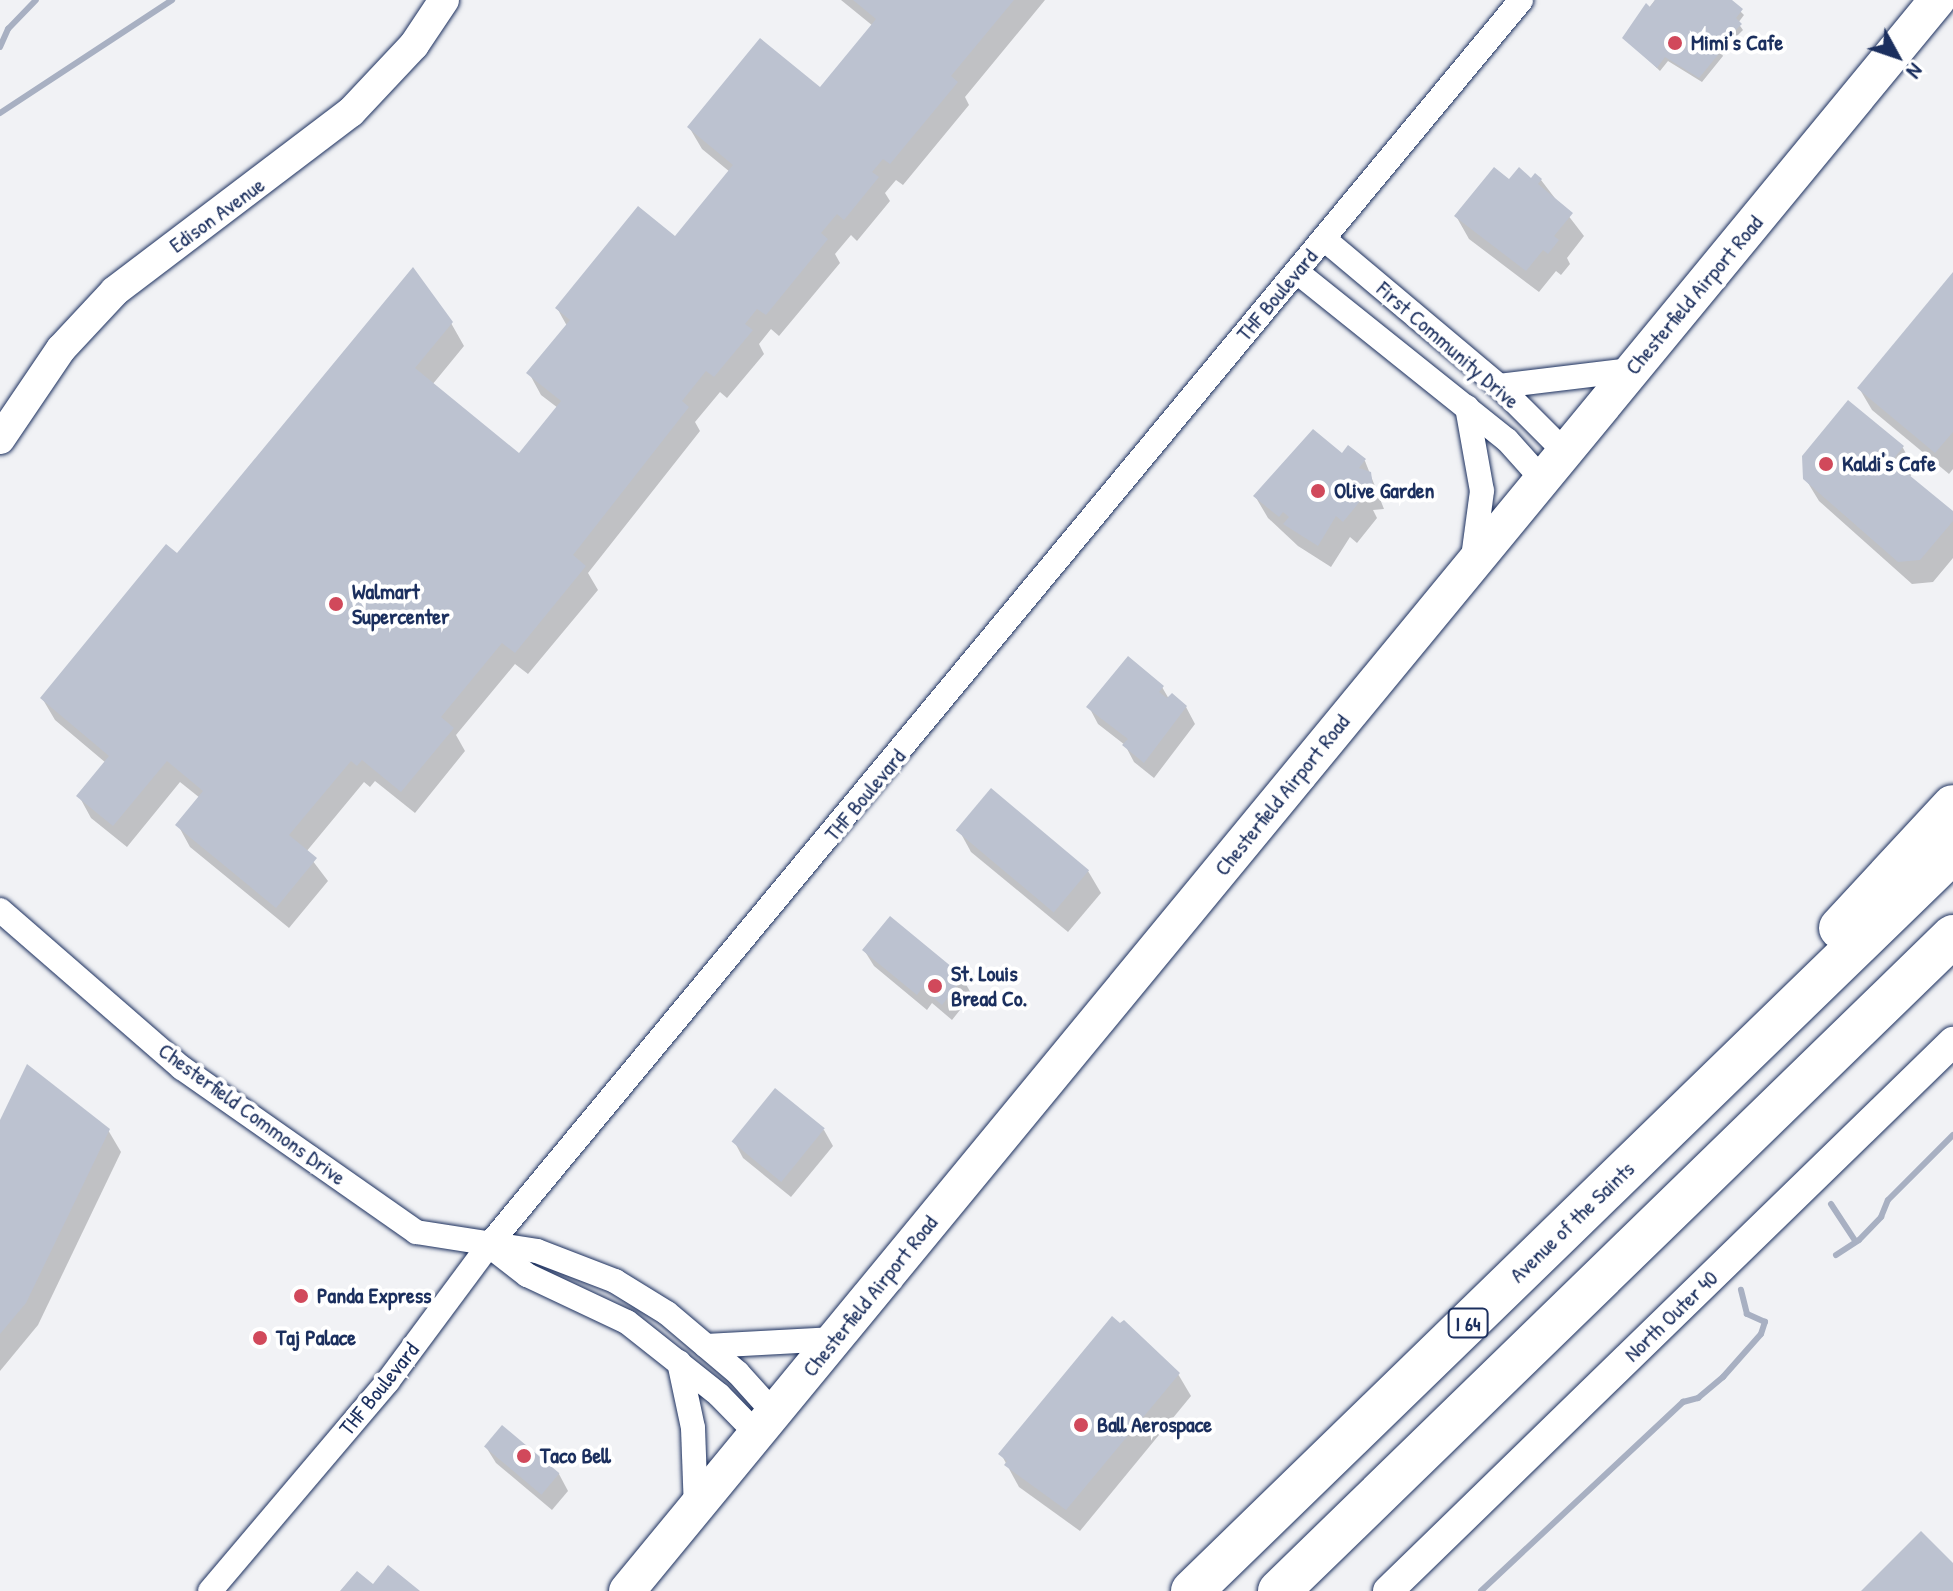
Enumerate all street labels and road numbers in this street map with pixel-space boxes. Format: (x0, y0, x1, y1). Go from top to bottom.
street label: Edison Avenue (164, 172, 270, 258)
street label: Chesterfield Airport Road (1620, 210, 1768, 380)
street label: THF Boulevard (1231, 244, 1323, 346)
street label: First Community Drive (1371, 276, 1525, 414)
street label: Chesterfield Airport Road (1209, 709, 1355, 881)
street label: THF Boulevard (819, 744, 911, 846)
street label: Chesterfield Commons Drive (153, 1037, 351, 1191)
street label: Avenue of the Saints (1504, 1156, 1640, 1288)
street label: Chesterfield Airport Road (797, 1210, 943, 1382)
street label: North Outer 40 (1619, 1265, 1723, 1367)
road number: I 64 (1446, 1307, 1490, 1339)
street label: THF Boulevard (334, 1337, 424, 1441)

